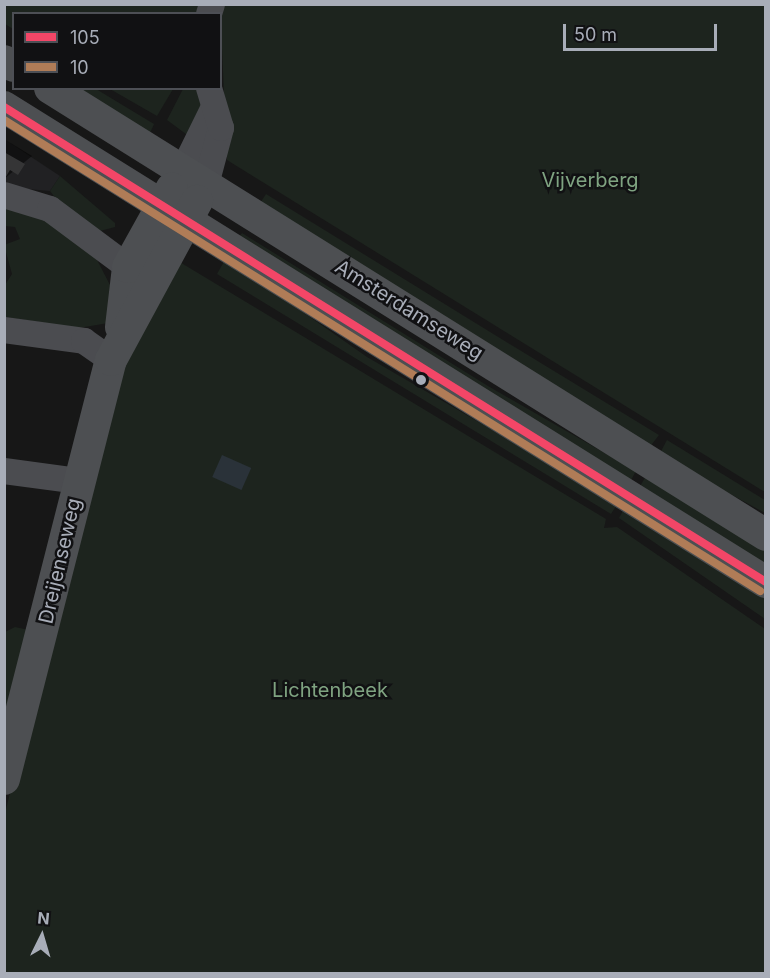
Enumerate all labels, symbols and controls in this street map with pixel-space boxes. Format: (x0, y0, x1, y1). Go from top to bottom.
legend (12, 12, 222, 90)
scale bar (566, 12, 720, 50)
text: 50 m (574, 24, 617, 45)
text: 105 (70, 27, 100, 48)
text: 10 (70, 57, 89, 78)
park label: Vijverberg (541, 168, 639, 192)
street label: Amsterdamseweg (331, 255, 487, 365)
unlabelled marker (415, 374, 427, 386)
street label: Dreijenseweg (34, 496, 86, 626)
park label: Lichtenbeek (272, 678, 388, 702)
north arrow (12, 906, 72, 966)
text: N (37, 908, 51, 929)

